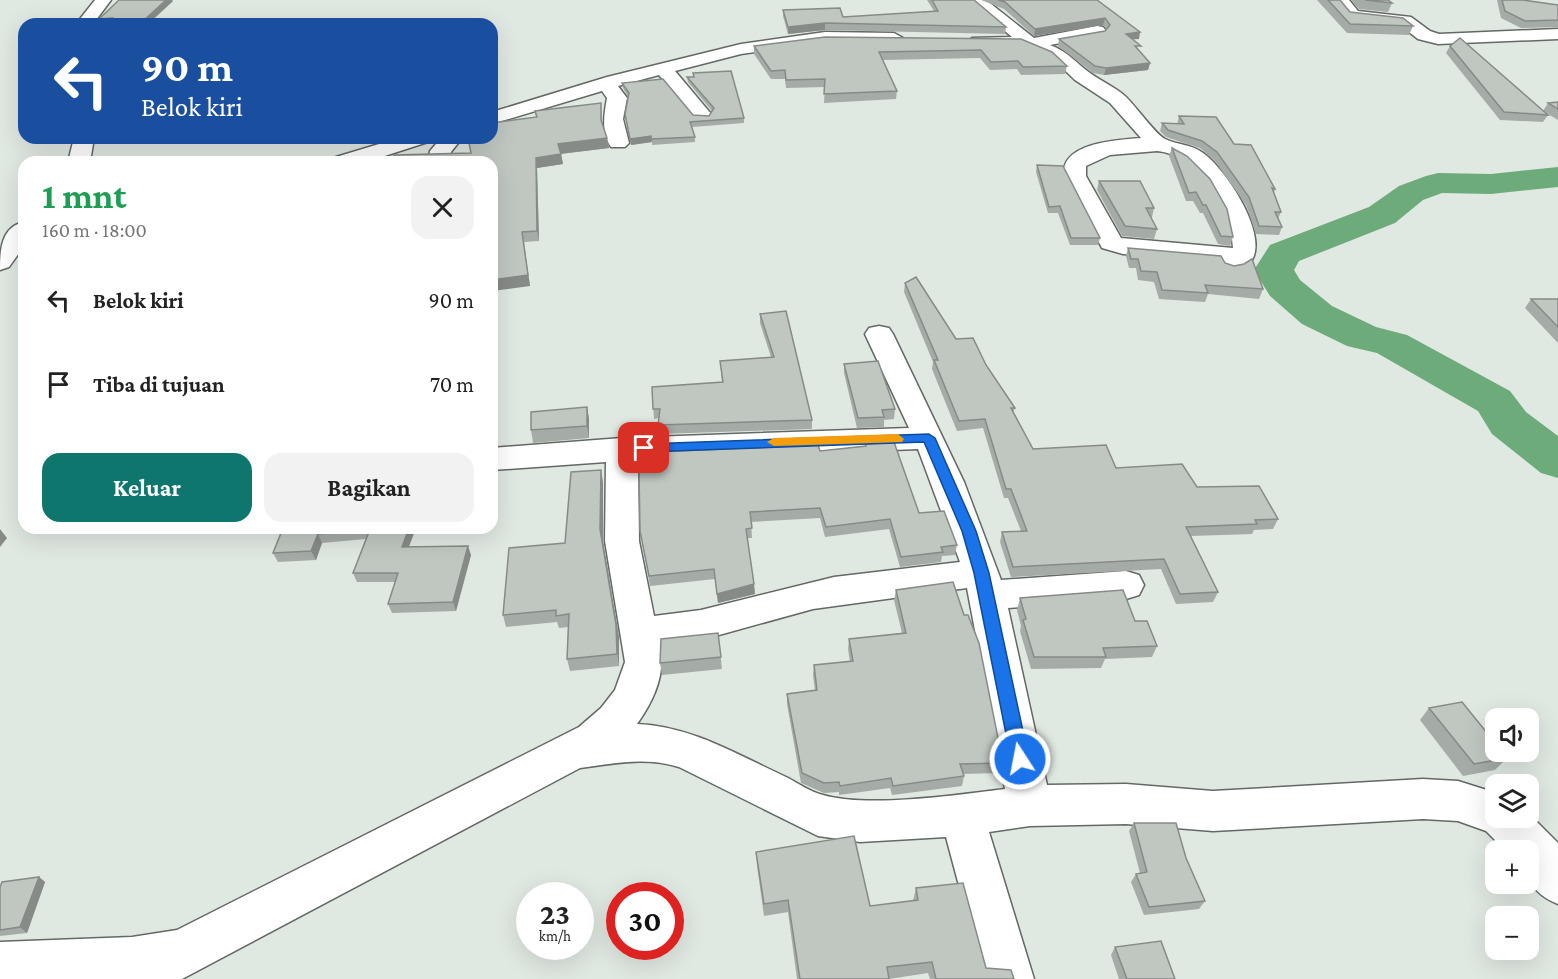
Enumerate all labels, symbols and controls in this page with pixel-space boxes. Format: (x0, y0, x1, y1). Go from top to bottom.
icon: left (42, 42, 120, 120)
text: 90 m (141, 43, 233, 90)
text: Belok kiri (141, 92, 243, 122)
text: 1 mnt (42, 176, 127, 216)
button: close (411, 176, 474, 239)
text: 160 m · 18:00 (42, 219, 147, 241)
icon: left (42, 284, 75, 317)
text: Belok kiri (93, 288, 184, 313)
text: 90 m (429, 288, 474, 313)
icon: arrive (42, 368, 75, 401)
text: Tiba di tujuan (93, 372, 225, 397)
text: 70 m (430, 372, 474, 397)
pin (618, 422, 669, 473)
icon: arrive (627, 431, 660, 464)
button: Keluar (42, 453, 252, 522)
button: Bagikan (264, 453, 474, 522)
map controls (1485, 708, 1539, 960)
button: sound (1485, 708, 1539, 762)
position arrow (988, 727, 1052, 791)
button: layers (1485, 774, 1539, 828)
button: + (1485, 840, 1539, 894)
speed limit sign: 30 (606, 882, 684, 960)
text: 23 (540, 897, 570, 930)
button: − (1485, 906, 1539, 960)
text: km/h (539, 928, 571, 944)

